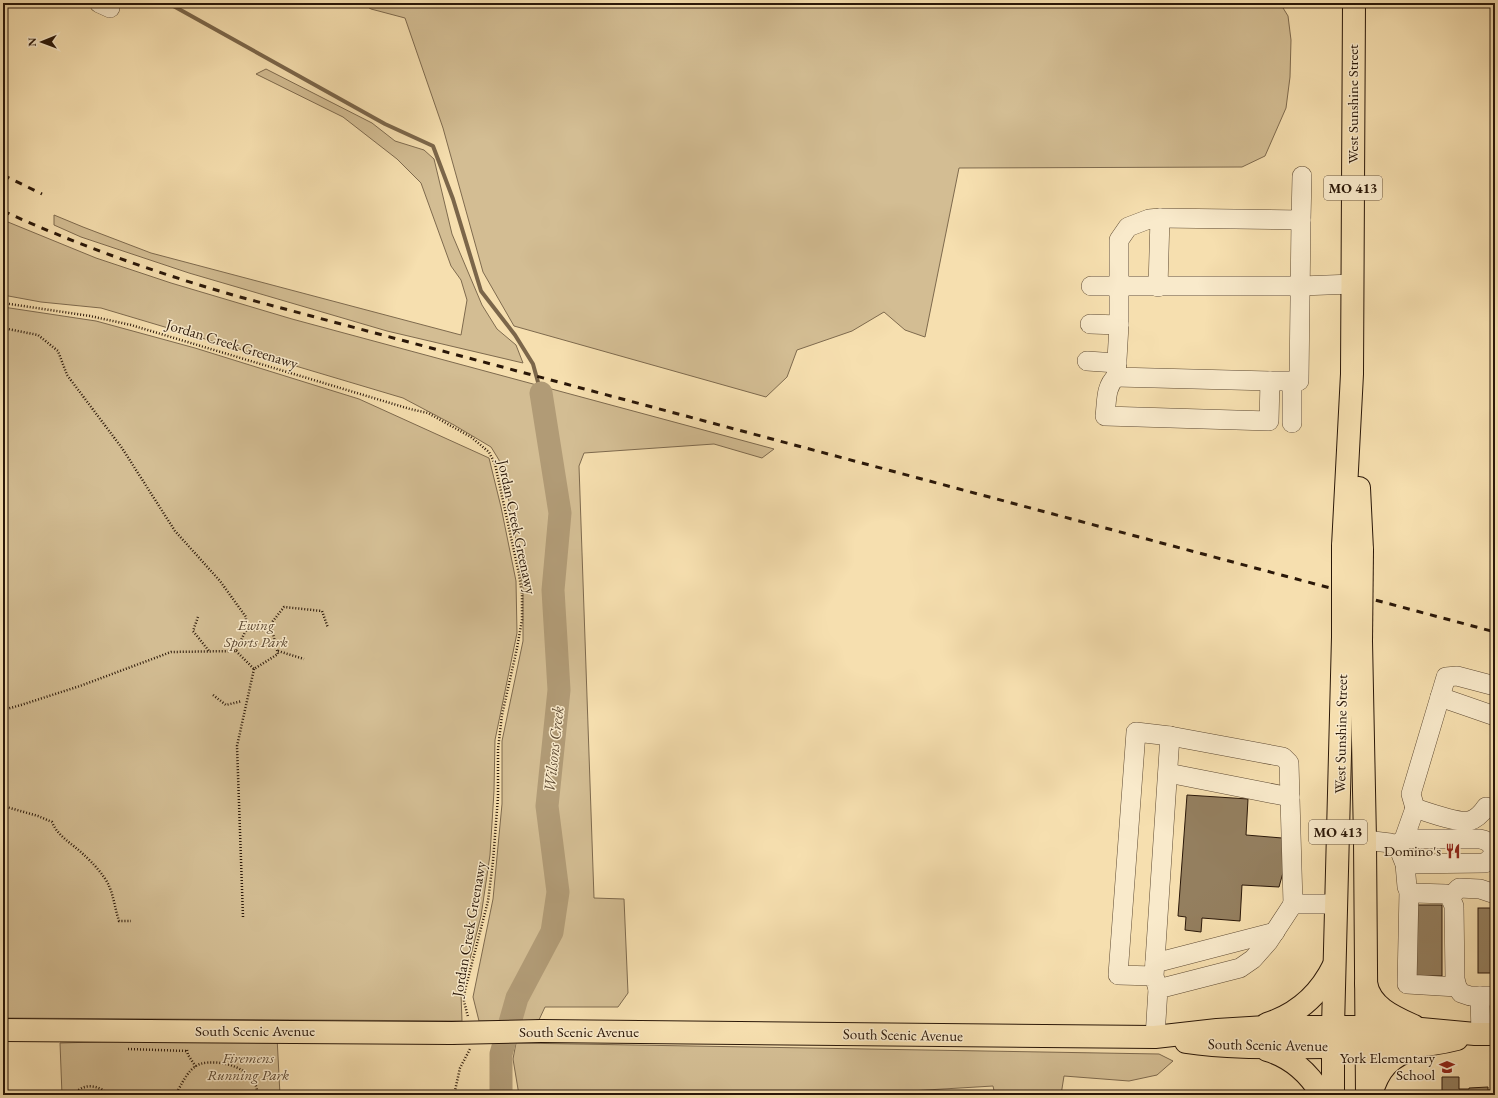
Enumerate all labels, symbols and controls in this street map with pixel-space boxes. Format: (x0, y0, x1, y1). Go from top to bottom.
north arrow (22, 22, 62, 62)
text: N (25, 38, 39, 47)
street label: West Sunshine Street (1343, 44, 1362, 164)
road number: MO 413 (1324, 176, 1382, 200)
street label: Jordan Creek Greenawy (162, 314, 301, 373)
street label: Jordan Creek Greenawy (494, 456, 541, 596)
park label: Ewing Sports Park (223, 615, 288, 651)
street label: West Sunshine Street (1330, 674, 1351, 794)
water label: Wilsons Creek (539, 704, 569, 793)
road number: MO 413 (1309, 820, 1367, 844)
place label: Domino's (1384, 841, 1441, 860)
restaurant icon: Domino's (1444, 842, 1462, 860)
street label: Jordan Creek Greenawy (447, 859, 490, 1000)
street label: South Scenic Avenue (195, 1021, 315, 1040)
street label: South Scenic Avenue (519, 1022, 639, 1041)
street label: South Scenic Avenue (843, 1024, 963, 1045)
street label: South Scenic Avenue (1208, 1034, 1328, 1055)
park label: Firemens Running Park (207, 1048, 289, 1084)
place label: York Elementary School (1340, 1048, 1435, 1084)
school or university icon: York Elementary School (1438, 1058, 1456, 1076)

